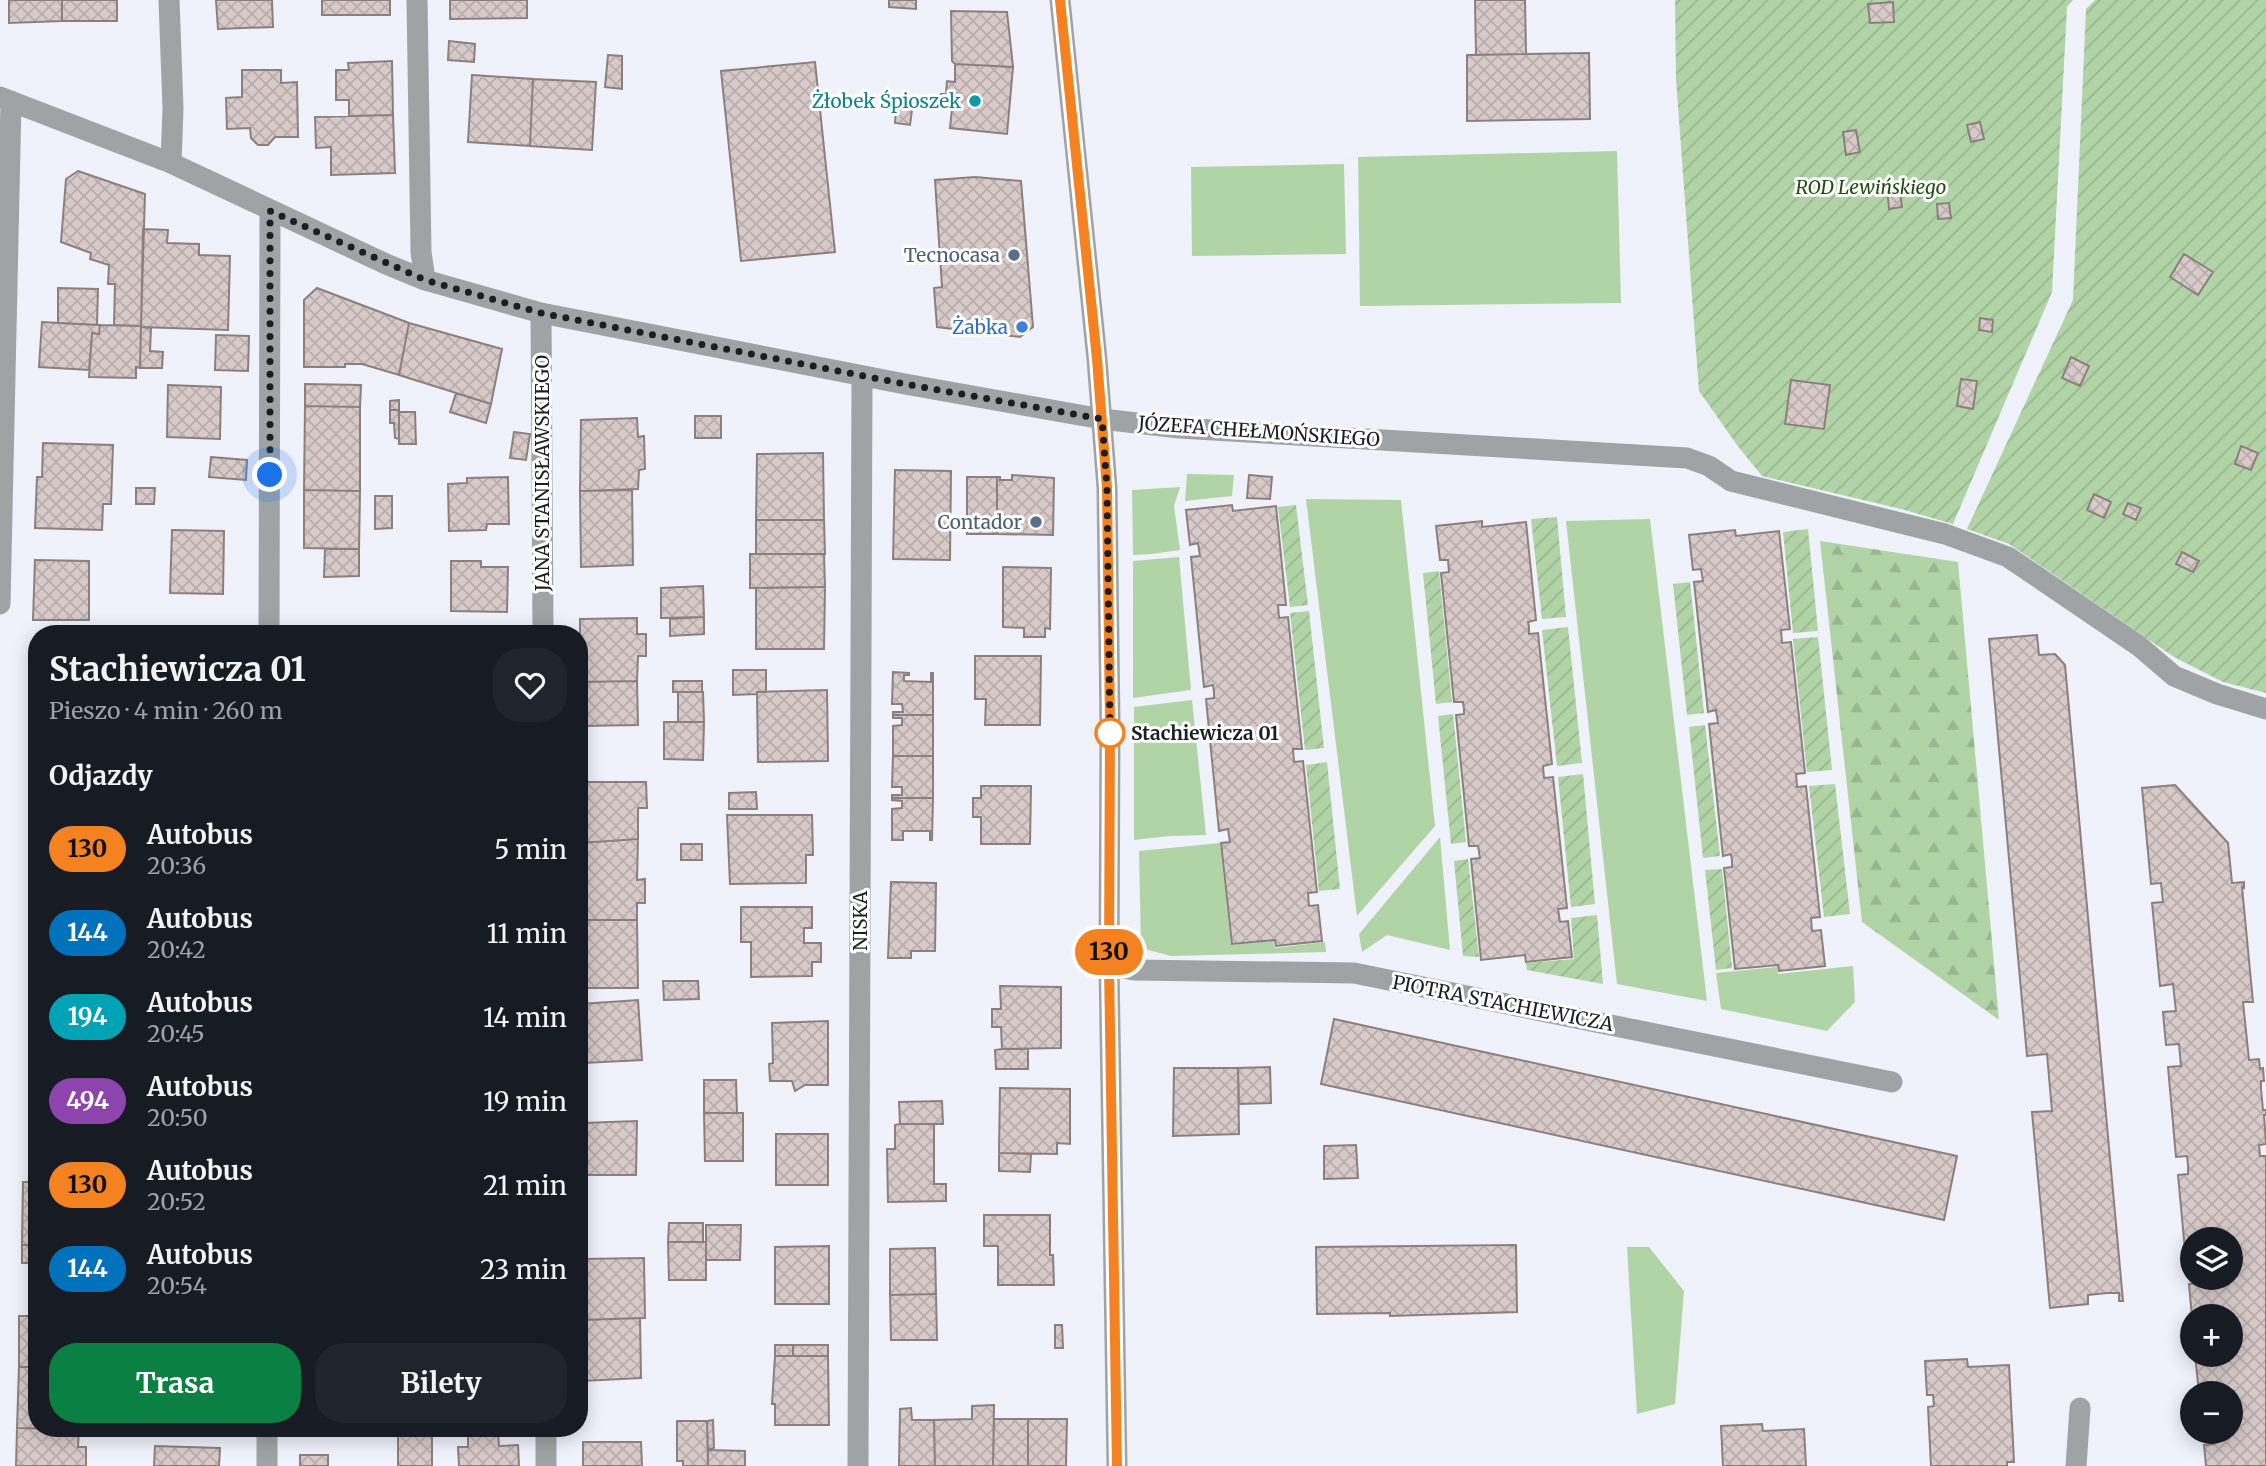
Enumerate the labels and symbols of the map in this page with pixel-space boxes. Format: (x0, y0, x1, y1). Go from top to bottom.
place label: Żłobek Śpioszek (812, 89, 961, 113)
marker: Żłobek Śpioszek (967, 93, 983, 109)
park label: ROD Lewińskiego (1796, 175, 1947, 199)
place label: Tecnocasa (904, 243, 1000, 267)
marker: Tecnocasa (1006, 247, 1022, 263)
place label: Żabka (952, 315, 1008, 339)
marker: Żabka (1014, 319, 1030, 335)
street label: JANA STANISŁAWSKIEGO (530, 354, 554, 592)
street label: JÓZEFA CHEŁMOŃSKIEGO (1136, 411, 1381, 451)
your location (252, 457, 287, 492)
place label: Contador (938, 510, 1022, 534)
marker: Contador (1028, 514, 1044, 530)
marker: Stachiewicza 01 (1095, 718, 1125, 748)
place label: Stachiewicza 01 (1131, 721, 1279, 745)
street label: NISKA (848, 890, 872, 951)
line badge: 130 (1069, 929, 1149, 975)
street label: PIOTRA STACHIEWICZA (1390, 970, 1616, 1036)

